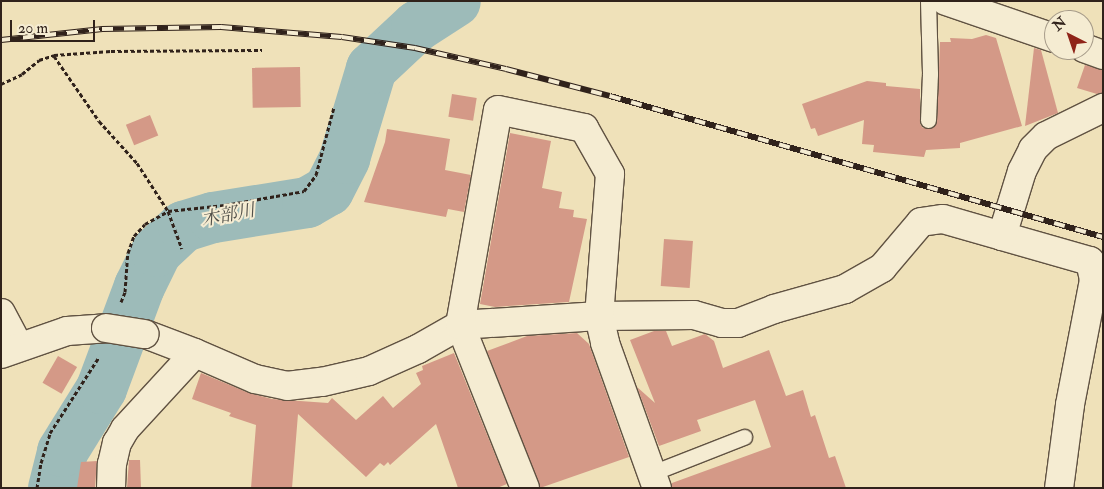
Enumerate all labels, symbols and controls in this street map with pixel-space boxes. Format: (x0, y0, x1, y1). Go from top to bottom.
scale bar (12, 10, 98, 42)
north arrow (1044, 10, 1094, 60)
text: N (1049, 14, 1070, 35)
text: 20 m (18, 19, 48, 38)
water label: 木部川 (199, 200, 257, 232)

